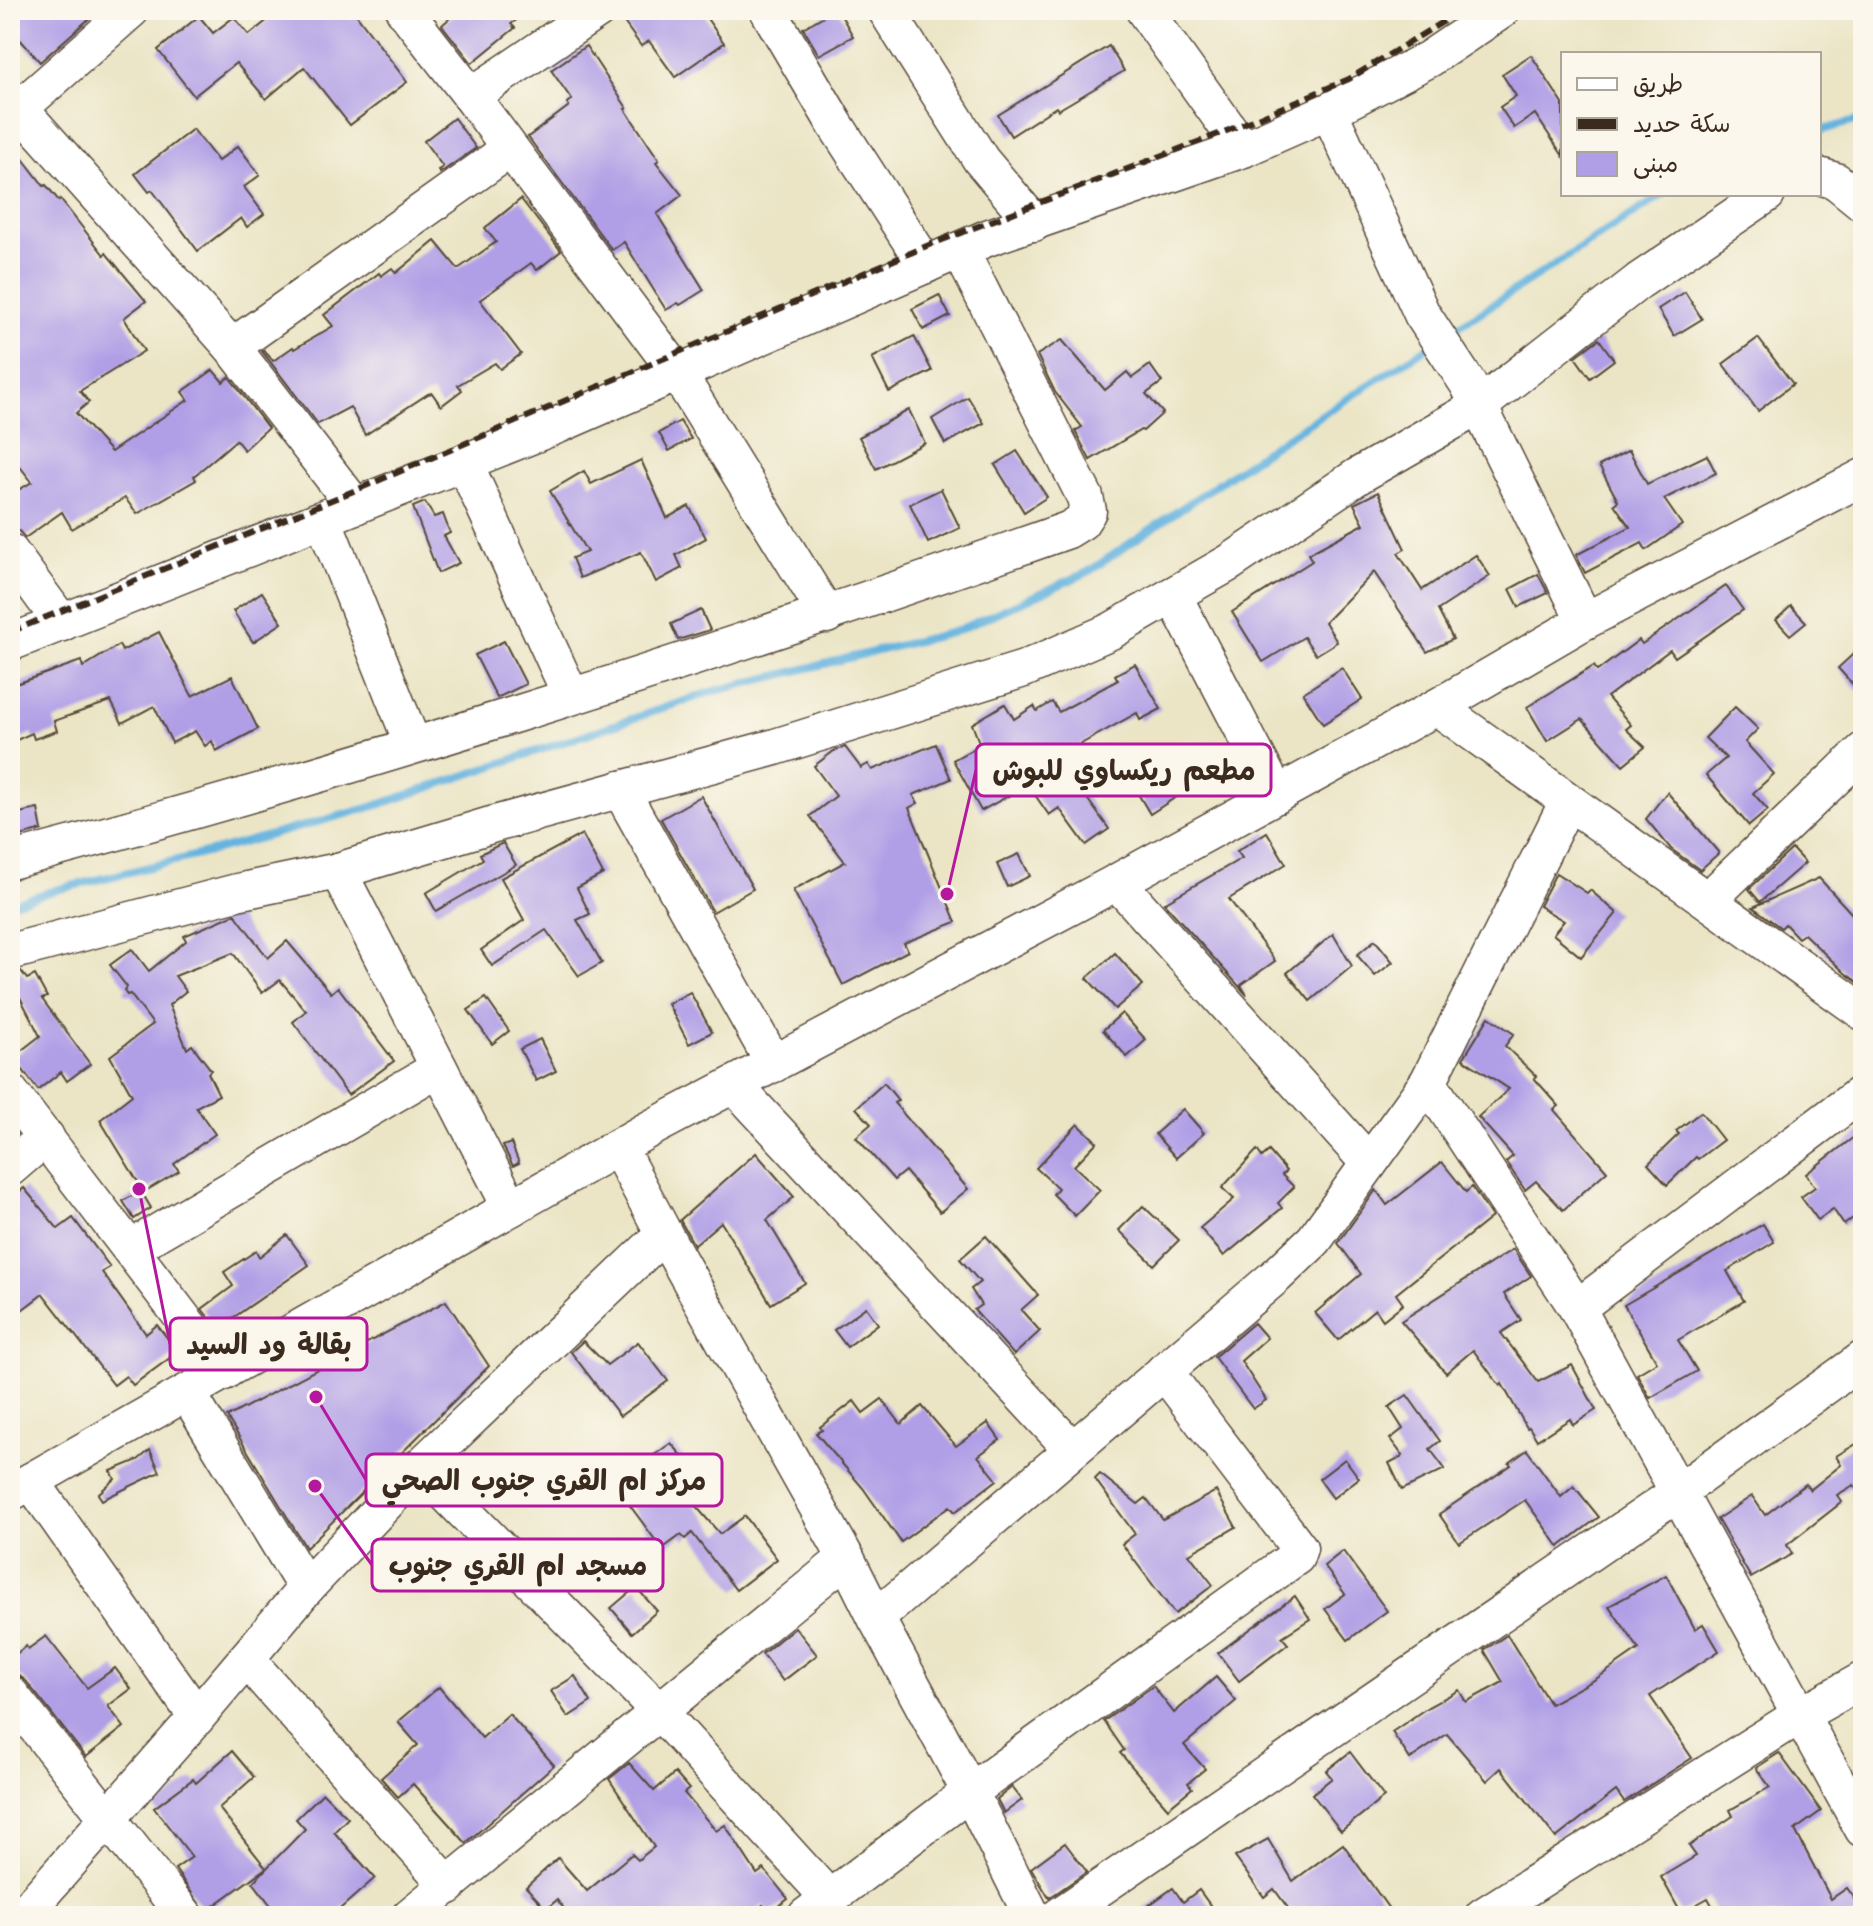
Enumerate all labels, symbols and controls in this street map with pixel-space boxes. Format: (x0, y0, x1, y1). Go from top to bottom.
legend (1561, 52, 1821, 196)
text: طريق (1633, 68, 1683, 102)
text: سكة حديد (1633, 108, 1730, 142)
text: مبنى (1633, 148, 1678, 182)
callout: مطعم ريكساوي للبوش (976, 744, 1271, 796)
text: مطعم ريكساوي للبوش (993, 752, 1255, 792)
callout: بقالة ود السيد (170, 1318, 367, 1370)
text: بقالة ود السيد (186, 1326, 352, 1365)
callout: مركز ام القري جنوب الصحي (366, 1454, 722, 1506)
text: مركز ام القري جنوب الصحي (382, 1462, 706, 1506)
callout: مسجد ام القري جنوب (372, 1539, 663, 1591)
text: مسجد ام القري جنوب (389, 1547, 647, 1587)

